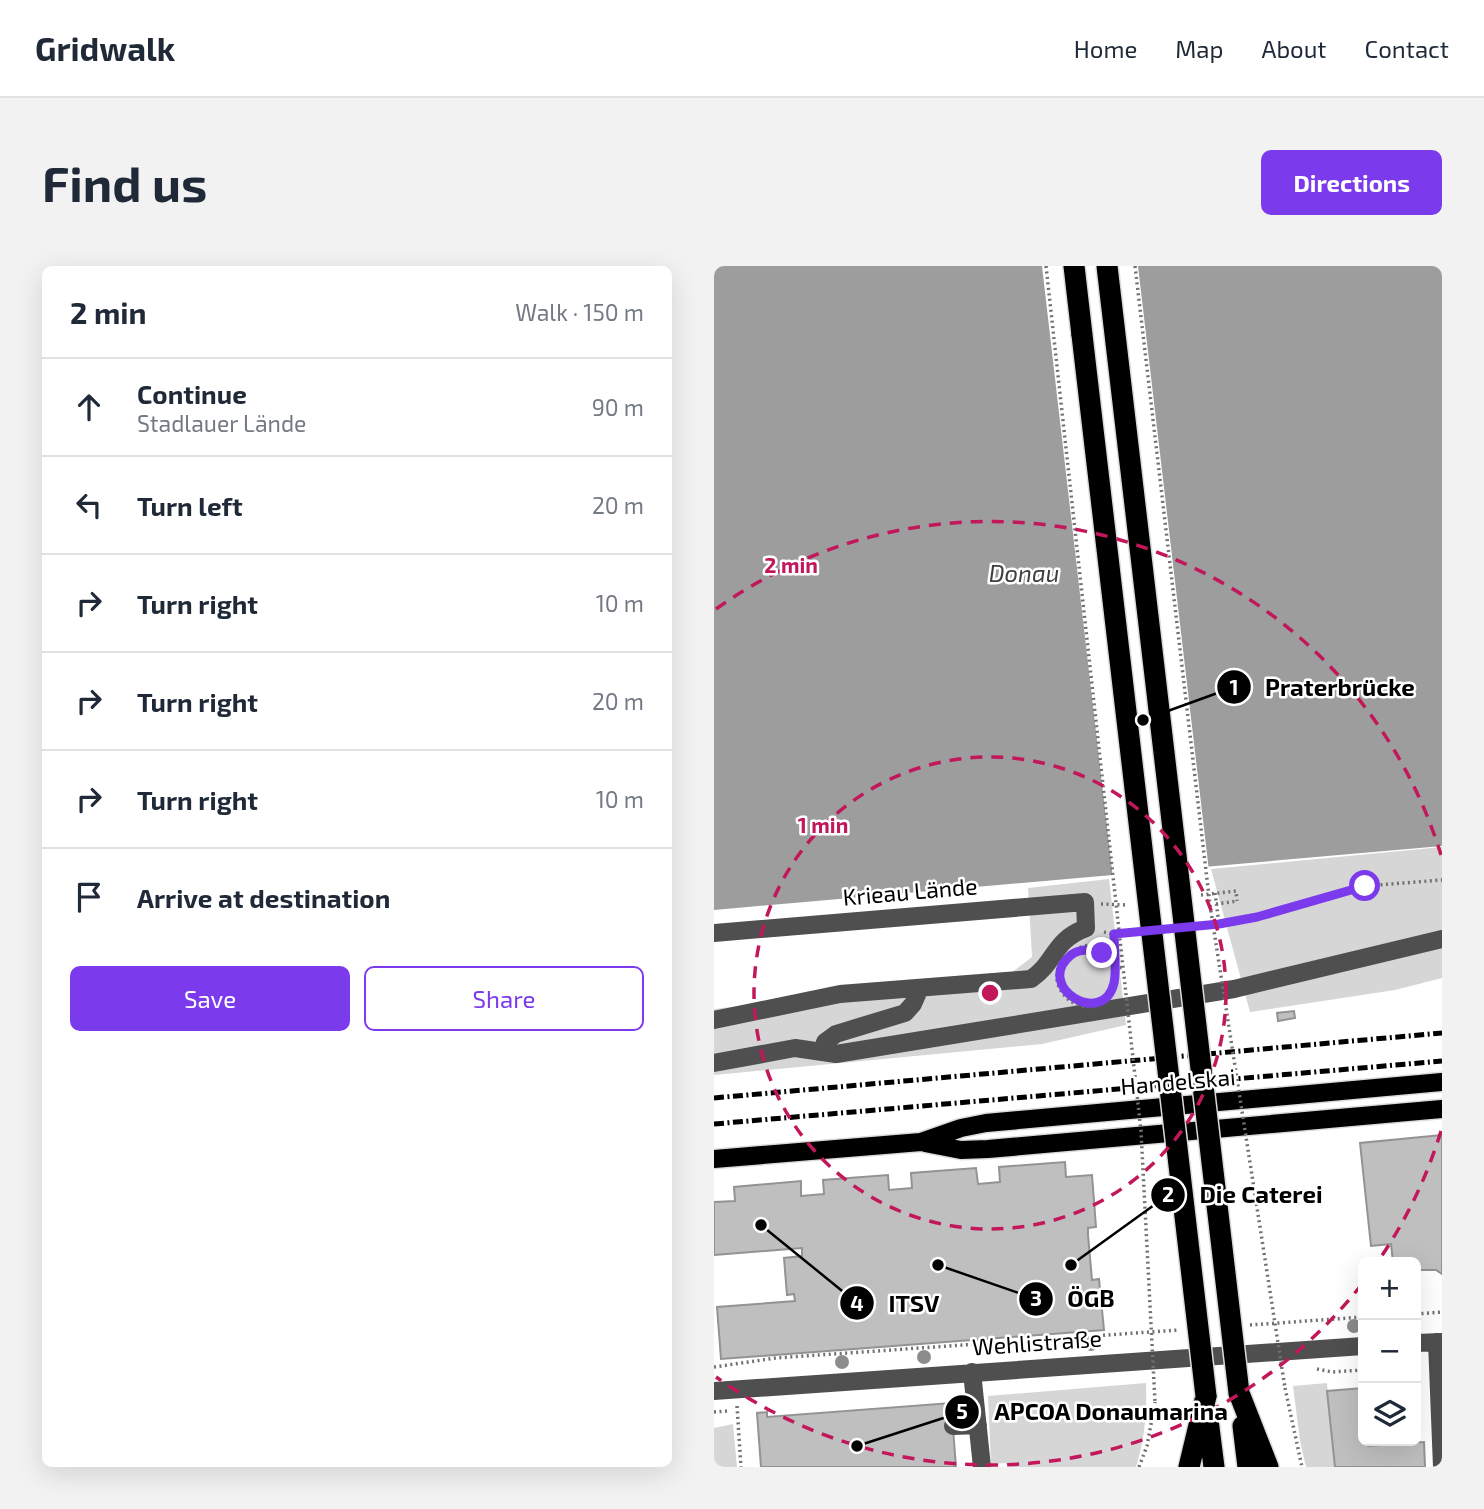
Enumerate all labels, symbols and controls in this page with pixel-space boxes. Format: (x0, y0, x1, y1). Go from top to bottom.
text: Gridwalk (35, 28, 175, 68)
text: Home (1074, 34, 1137, 63)
text: Map (1175, 34, 1223, 63)
text: About (1261, 34, 1327, 63)
text: Contact (1365, 34, 1449, 63)
button: Directions (1261, 150, 1442, 215)
text: Find us (42, 153, 207, 212)
text: 2 min (70, 294, 147, 330)
text: Walk · 150 m (515, 298, 644, 326)
text: Continue (137, 378, 247, 409)
icon: ahead (70, 388, 108, 426)
text: 90 m (592, 393, 644, 421)
text: Stadlauer Lände (137, 409, 306, 437)
icon: left (70, 486, 108, 524)
text: Turn left (137, 490, 243, 521)
text: 20 m (592, 491, 644, 519)
text: 2 min (764, 552, 818, 577)
water label: Donau (989, 558, 1059, 587)
icon: right (70, 584, 108, 622)
text: Turn right (137, 588, 258, 619)
text: 10 m (596, 589, 644, 617)
callout: Praterbrücke (1216, 665, 1429, 710)
text: Praterbrücke (1265, 672, 1415, 701)
text: 1 (1229, 674, 1239, 699)
icon: right (70, 682, 108, 720)
text: Turn right (137, 686, 258, 717)
text: 20 m (592, 687, 644, 715)
icon: right (70, 780, 108, 818)
text: Turn right (137, 784, 258, 815)
text: 10 m (596, 785, 644, 813)
text: 1 min (798, 812, 848, 837)
route start (1349, 870, 1380, 901)
street label: Krieau Lände (841, 871, 978, 911)
icon: arrive (70, 878, 108, 916)
text: Arrive at destination (137, 882, 390, 913)
route end (1086, 937, 1117, 968)
button: Save (70, 966, 350, 1031)
button: Share (364, 966, 644, 1031)
centre of rings (978, 981, 1002, 1005)
street label: Handelskai (1119, 1062, 1237, 1100)
callout: Die Caterei (1151, 1172, 1337, 1217)
text: Die Caterei (1199, 1179, 1323, 1208)
text: 2 (1162, 1181, 1174, 1206)
map controls (1358, 1257, 1421, 1446)
button: + (1358, 1257, 1421, 1320)
callout: ÖGB (1019, 1276, 1129, 1321)
callout: ITSV (840, 1281, 954, 1326)
text: ÖGB (1067, 1283, 1115, 1312)
text: 3 (1030, 1285, 1042, 1310)
text: ITSV (889, 1288, 940, 1317)
text: 4 (850, 1290, 864, 1315)
button: − (1358, 1320, 1421, 1383)
street label: Wehlistraße (971, 1324, 1103, 1360)
button: layers (1358, 1383, 1421, 1446)
callout: APCOA Donaumarina (945, 1389, 1242, 1434)
text: APCOA Donaumarina (994, 1396, 1228, 1425)
text: 5 (956, 1398, 968, 1423)

